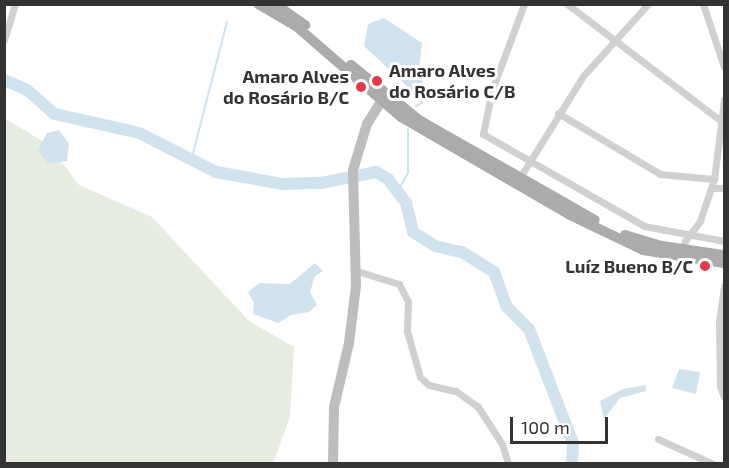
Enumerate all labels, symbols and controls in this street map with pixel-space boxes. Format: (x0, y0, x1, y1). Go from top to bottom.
place label: Amaro Alves do Rosário C/B (389, 60, 515, 103)
place label: Amaro Alves do Rosário B/C (223, 66, 349, 109)
marker: Amaro Alves do Rosário C/B (370, 74, 384, 88)
marker: Amaro Alves do Rosário B/C (354, 80, 368, 94)
place label: Luíz Bueno B/C (565, 255, 693, 277)
marker: Luíz Bueno B/C (698, 259, 712, 273)
scale bar (513, 405, 610, 443)
text: 100 m (521, 416, 570, 438)

